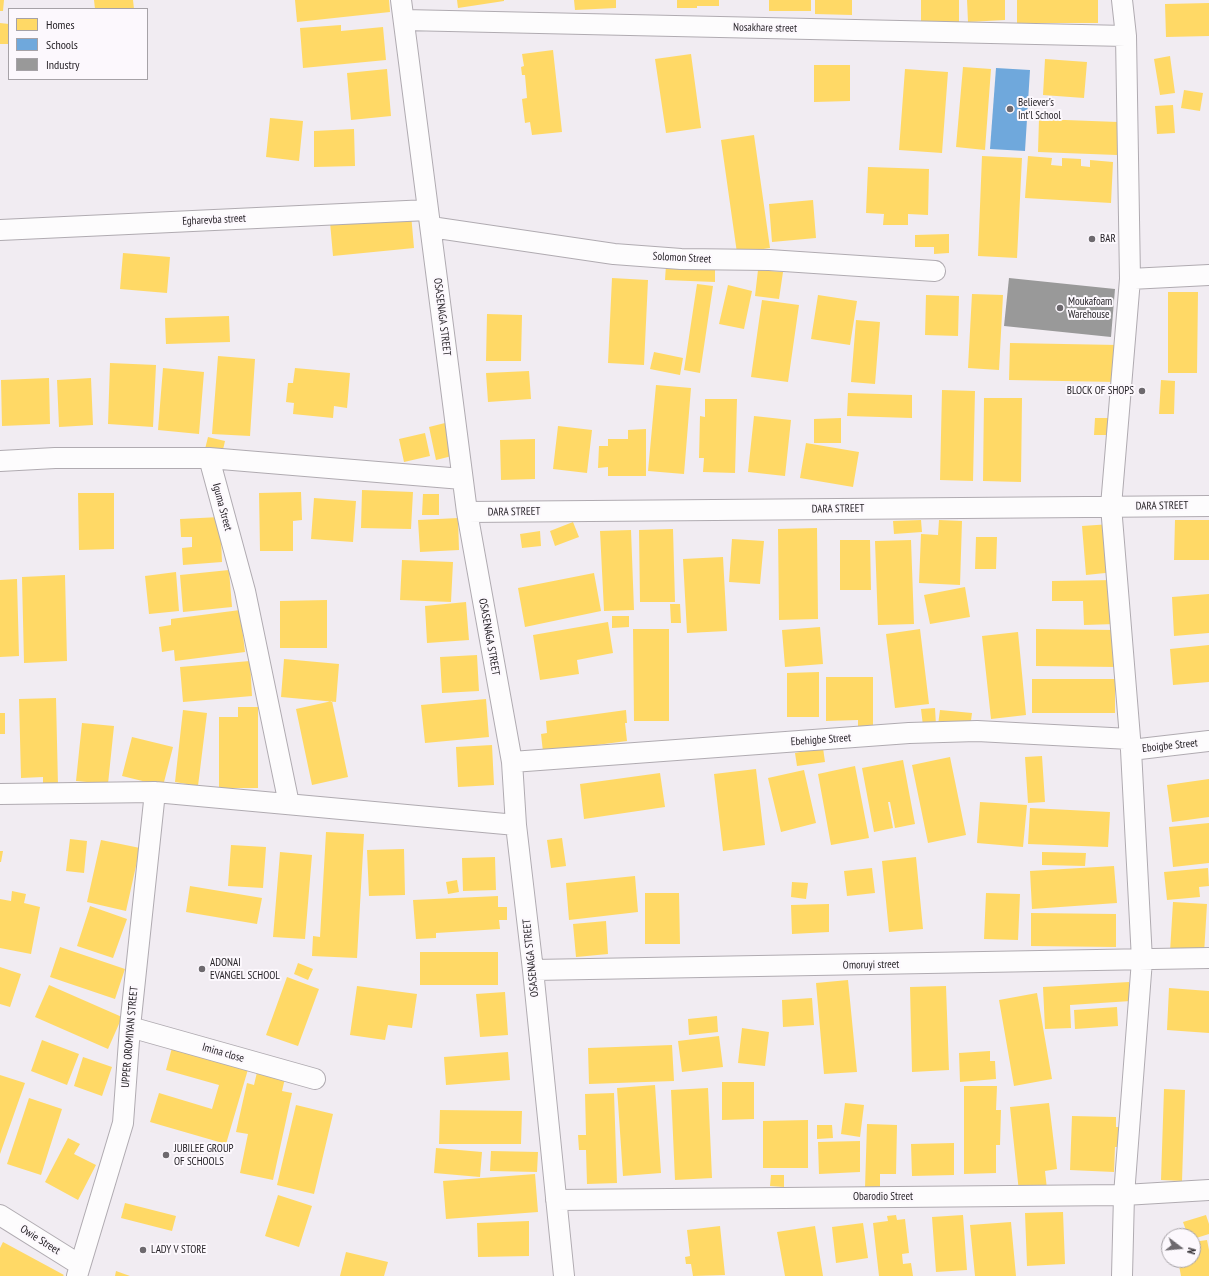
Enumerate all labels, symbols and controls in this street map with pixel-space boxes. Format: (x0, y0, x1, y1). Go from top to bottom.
legend (8, 8, 148, 80)
text: Homes (46, 17, 74, 32)
street label: Nosakhare street (733, 21, 797, 35)
text: Schools (46, 37, 78, 52)
text: Industry (46, 57, 80, 72)
place label: Believer's Int'l School (1018, 96, 1061, 122)
marker: Believer's Int'l School (1005, 104, 1015, 114)
street label: Egharevba street (182, 212, 246, 228)
place label: BAR (1100, 232, 1116, 246)
marker: BAR (1087, 234, 1097, 244)
street label: Solomon Street (652, 250, 712, 266)
street label: OSASENAGA STREET (431, 277, 453, 357)
place label: Moukafoam Warehouse (1068, 295, 1112, 321)
marker: Moukafoam Warehouse (1055, 303, 1065, 313)
place label: BLOCK OF SHOPS (1067, 384, 1134, 398)
marker: BLOCK OF SHOPS (1137, 386, 1147, 396)
street label: Iguma Street (209, 482, 235, 532)
street label: DARA STREET (1136, 499, 1188, 513)
street label: DARA STREET (812, 502, 864, 516)
street label: DARA STREET (488, 505, 540, 519)
street label: OSASENAGA STREET (476, 597, 502, 677)
street label: Ebehigbe Street (790, 731, 852, 749)
street label: Eboigbe Street (1142, 737, 1198, 755)
street label: OSASENAGA STREET (520, 918, 542, 998)
place label: ADONAI EVANGEL SCHOOL (210, 956, 280, 982)
street label: Omoruyi street (843, 958, 899, 972)
marker: ADONAI EVANGEL SCHOOL (197, 964, 207, 974)
street label: UPPER OROMIYAN STREET (119, 986, 141, 1088)
street label: Imina close (200, 1041, 246, 1065)
place label: JUBILEE GROUP OF SCHOOLS (174, 1142, 234, 1168)
marker: JUBILEE GROUP OF SCHOOLS (161, 1150, 171, 1160)
street label: Obarodio Street (853, 1190, 913, 1204)
street label: Owie Street (18, 1223, 62, 1257)
north arrow (1161, 1228, 1201, 1268)
place label: LADY V STORE (151, 1243, 206, 1257)
marker: LADY V STORE (138, 1245, 148, 1255)
text: N (1184, 1246, 1199, 1256)

